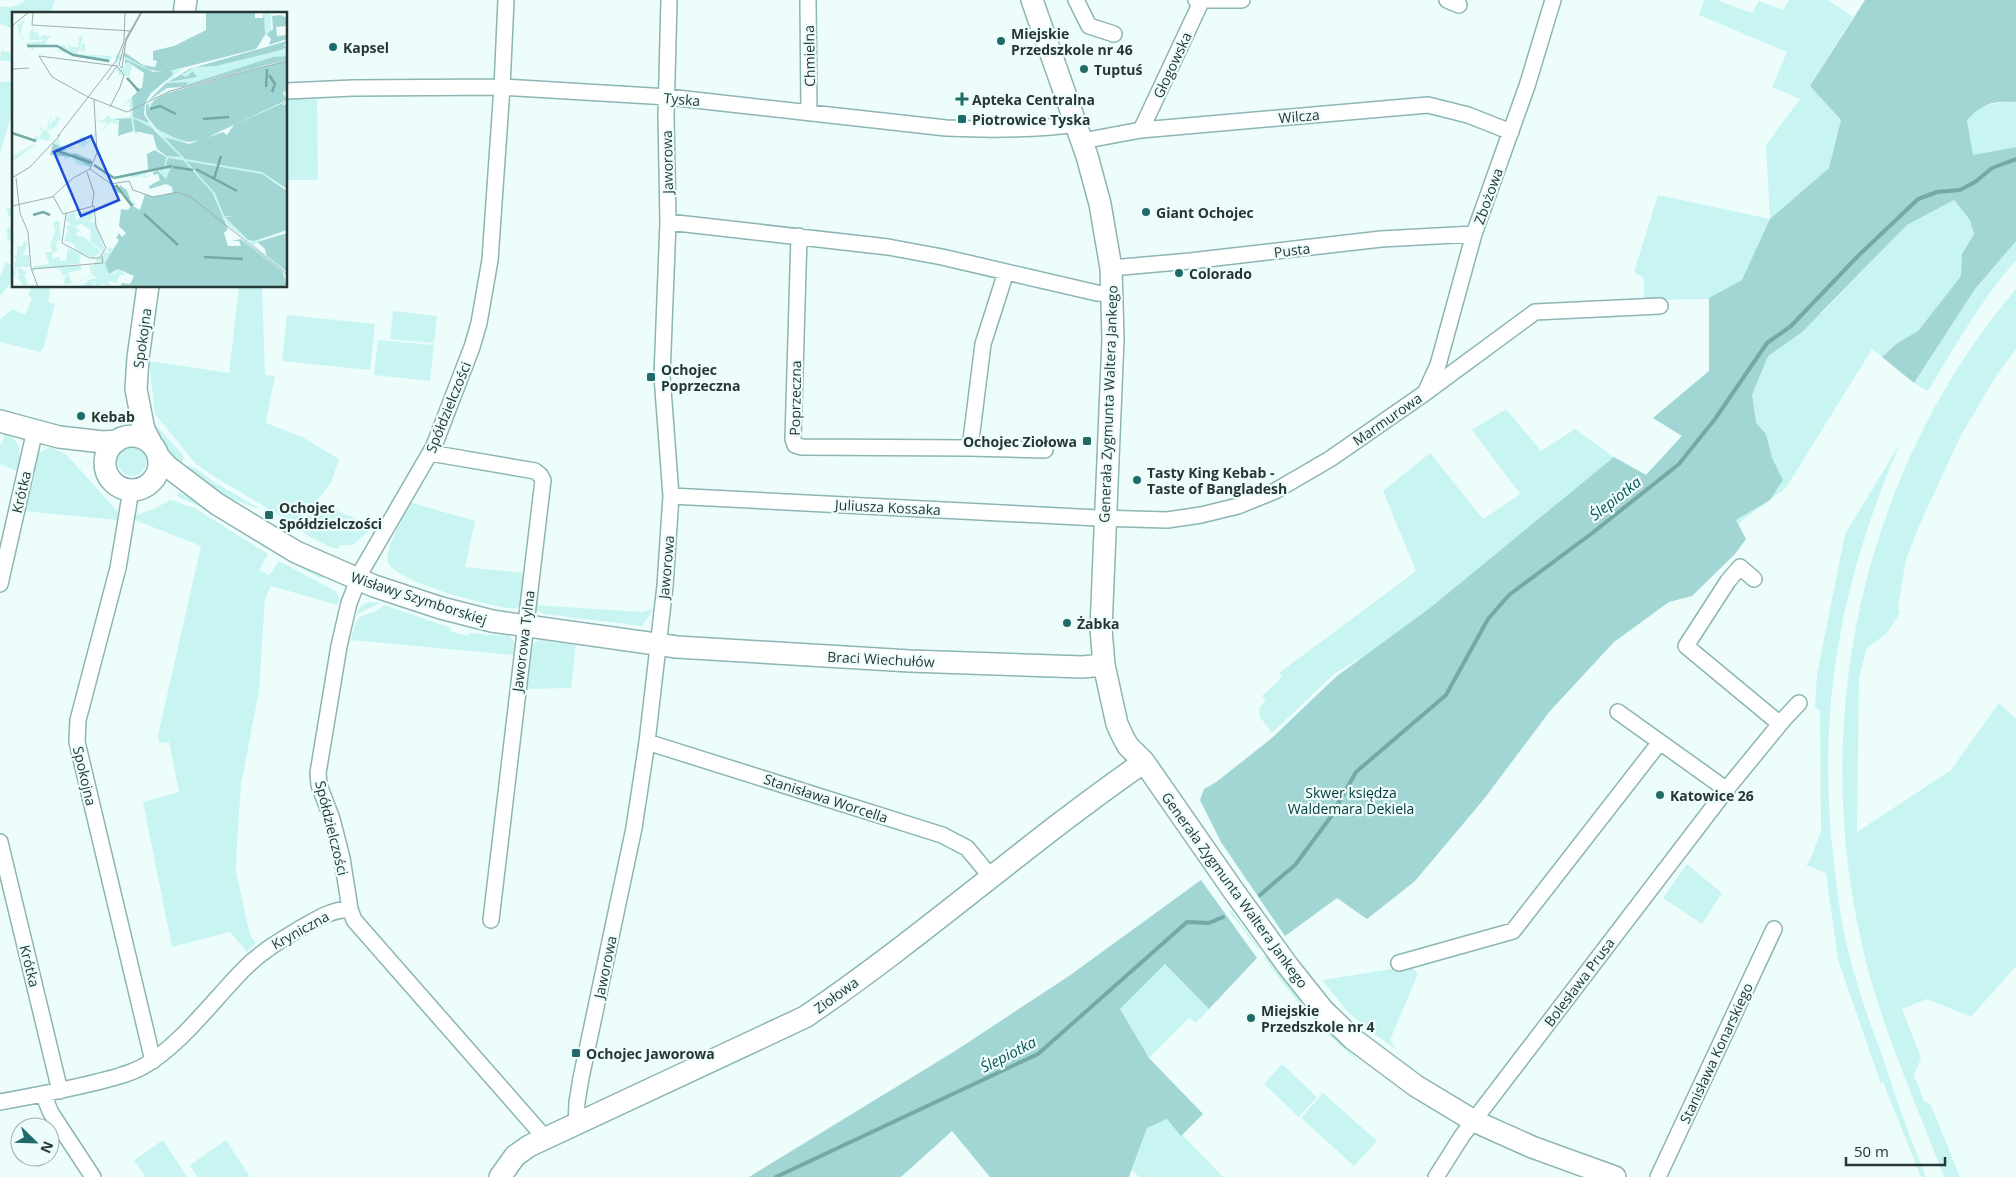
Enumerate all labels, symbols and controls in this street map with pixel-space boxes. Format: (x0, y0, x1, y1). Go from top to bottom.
inset map (12, 12, 288, 288)
place label: Miejskie Przedszkole nr 46 (1011, 24, 1133, 59)
street label: Chmielna (799, 25, 819, 87)
street label: Głogowska (1148, 29, 1196, 101)
marker: Miejskie Przedszkole nr 46 (995, 35, 1007, 47)
place label: Kapsel (343, 38, 389, 57)
marker: Kapsel (327, 41, 339, 53)
place label: Tuptuś (1094, 60, 1142, 79)
marker: Tuptuś (1078, 63, 1090, 75)
street label: Tyska (663, 88, 701, 110)
place label: Apteka Centralna (972, 90, 1095, 109)
marker: Apteka Centralna (956, 93, 968, 105)
street label: Wilcza (1278, 105, 1320, 127)
place label: Piotrowice Tyska (972, 110, 1090, 129)
marker: Piotrowice Tyska (956, 113, 968, 125)
street label: Jaworowa (657, 130, 677, 196)
street label: Zbożowa (1469, 165, 1507, 227)
place label: Giant Ochojec (1156, 203, 1254, 222)
marker: Giant Ochojec (1140, 206, 1152, 218)
street label: Pusta (1273, 238, 1311, 262)
place label: Colorado (1189, 264, 1252, 283)
marker: Colorado (1173, 267, 1185, 279)
street label: Generała Zygmunta Waltera Jankego (1094, 285, 1122, 523)
street label: Spokojna (128, 307, 156, 369)
street label: Spółdzielczości (421, 359, 475, 455)
place label: Ochojec Poprzeczna (661, 360, 740, 395)
street label: Poprzeczna (785, 360, 805, 436)
marker: Ochojec Poprzeczna (645, 371, 657, 383)
street label: Marmurowa (1349, 388, 1425, 450)
place label: Kebab (91, 407, 135, 426)
marker: Kebab (75, 410, 87, 422)
place label: Ochojec Ziołowa (963, 432, 1077, 451)
marker: Ochojec Ziołowa (1081, 435, 1093, 447)
place label: Tasty King Kebab - Taste of Bangladesh (1147, 463, 1287, 498)
street label: Krótka (7, 469, 35, 515)
water label: Ślepiotka (1585, 471, 1645, 524)
marker: Tasty King Kebab - Taste of Bangladesh (1131, 474, 1143, 486)
street label: Juliusza Kossaka (833, 495, 941, 519)
place label: Ochojec Spółdzielczości (279, 498, 382, 533)
marker: Ochojec Spółdzielczości (263, 509, 275, 521)
street label: Jaworowa (654, 534, 678, 601)
street label: Wisławy Szymborskiej (349, 567, 489, 629)
street label: Jaworowa Tylna (507, 589, 539, 695)
place label: Żabka (1077, 614, 1120, 633)
marker: Żabka (1061, 617, 1073, 629)
street label: Braci Wiechułów (827, 647, 935, 671)
street label: Spokojna (69, 744, 101, 808)
street label: Stanisława Worcella (762, 769, 890, 827)
street label: Spółdzielczości (311, 779, 353, 877)
park label: Skwer księdza Waldemara Dekiela (1288, 783, 1414, 818)
place label: Katowice 26 (1670, 786, 1754, 805)
street label: Generała Zygmunta Waltera Jankego (1157, 788, 1313, 992)
marker: Katowice 26 (1654, 789, 1666, 801)
street label: Kryniczna (268, 906, 332, 954)
street label: Jaworowa (589, 934, 621, 1002)
street label: Bolesława Prusa (1539, 934, 1619, 1030)
street label: Krótka (16, 943, 44, 989)
street label: Ziołowa (810, 972, 862, 1018)
street label: Stanisława Konarskiego (1675, 979, 1757, 1127)
place label: Miejskie Przedszkole nr 4 (1261, 1001, 1375, 1036)
marker: Miejskie Przedszkole nr 4 (1245, 1012, 1257, 1024)
water label: Ślepiotka (977, 1031, 1040, 1077)
place label: Ochojec Jaworowa (586, 1044, 715, 1063)
marker: Ochojec Jaworowa (570, 1047, 582, 1059)
north arrow (10, 1117, 60, 1167)
scale bar (1846, 1134, 1945, 1166)
text: N (36, 1138, 58, 1156)
text: 50 m (1854, 1141, 1889, 1161)

